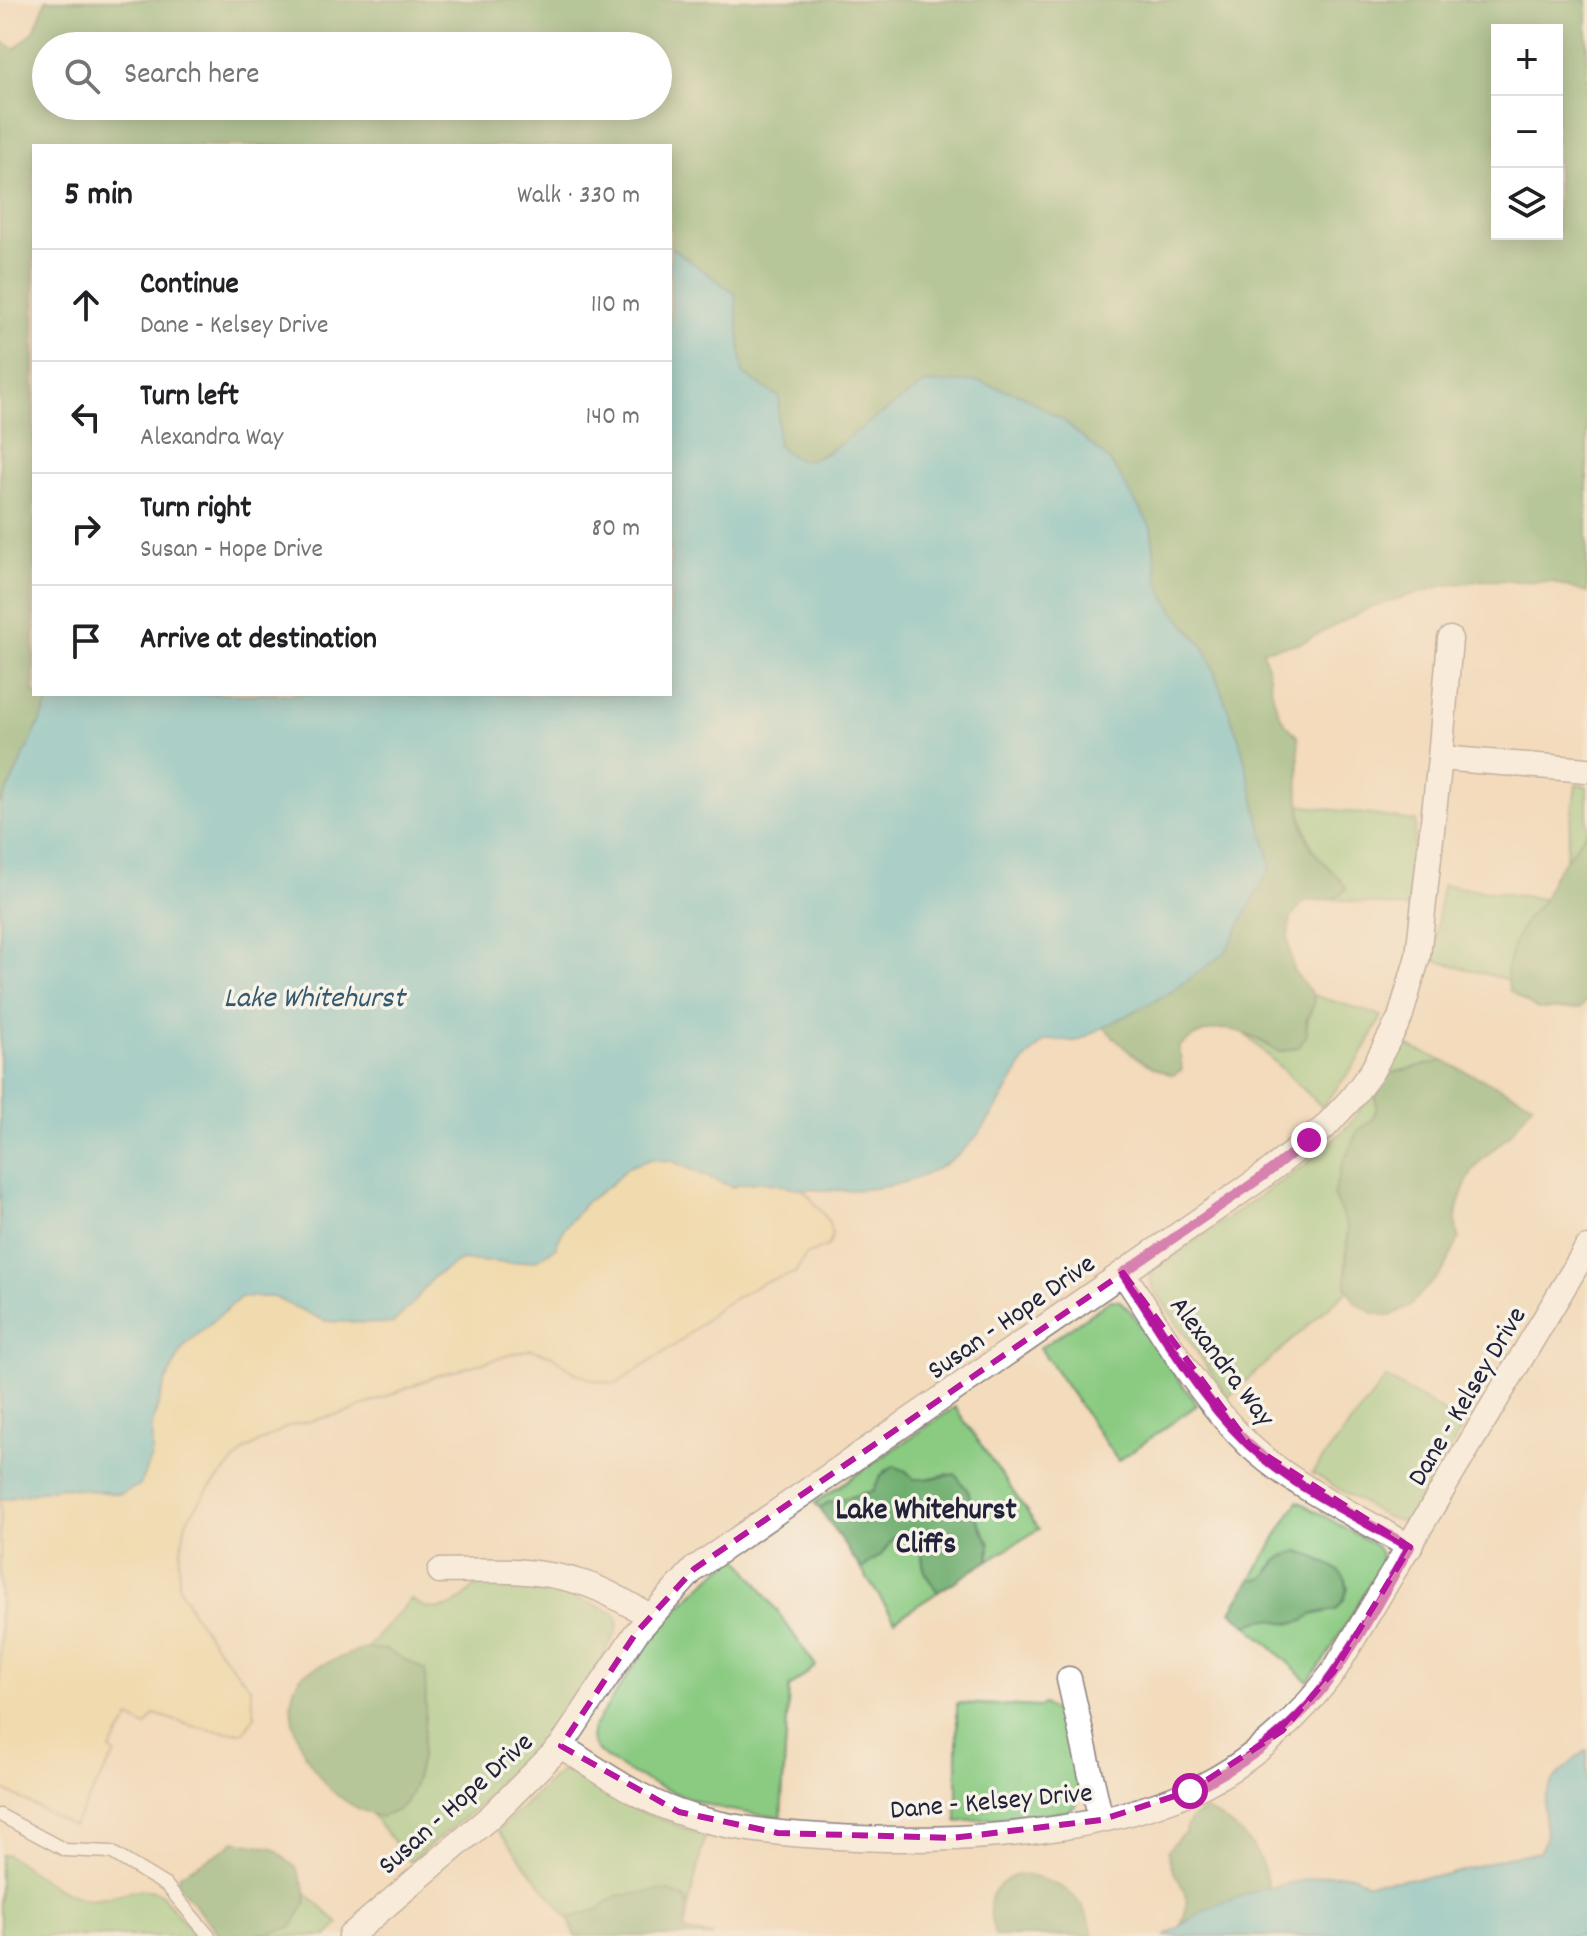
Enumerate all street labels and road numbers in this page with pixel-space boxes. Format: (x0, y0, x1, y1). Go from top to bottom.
street label: Susan - Hope Drive (921, 1246, 1105, 1392)
street label: Alexandra Way (1158, 1289, 1283, 1437)
street label: Dane - Kelsey Drive (1400, 1300, 1539, 1495)
street label: Susan - Hope Drive (371, 1725, 544, 1887)
street label: Dane - Kelsey Drive (889, 1775, 1094, 1833)

